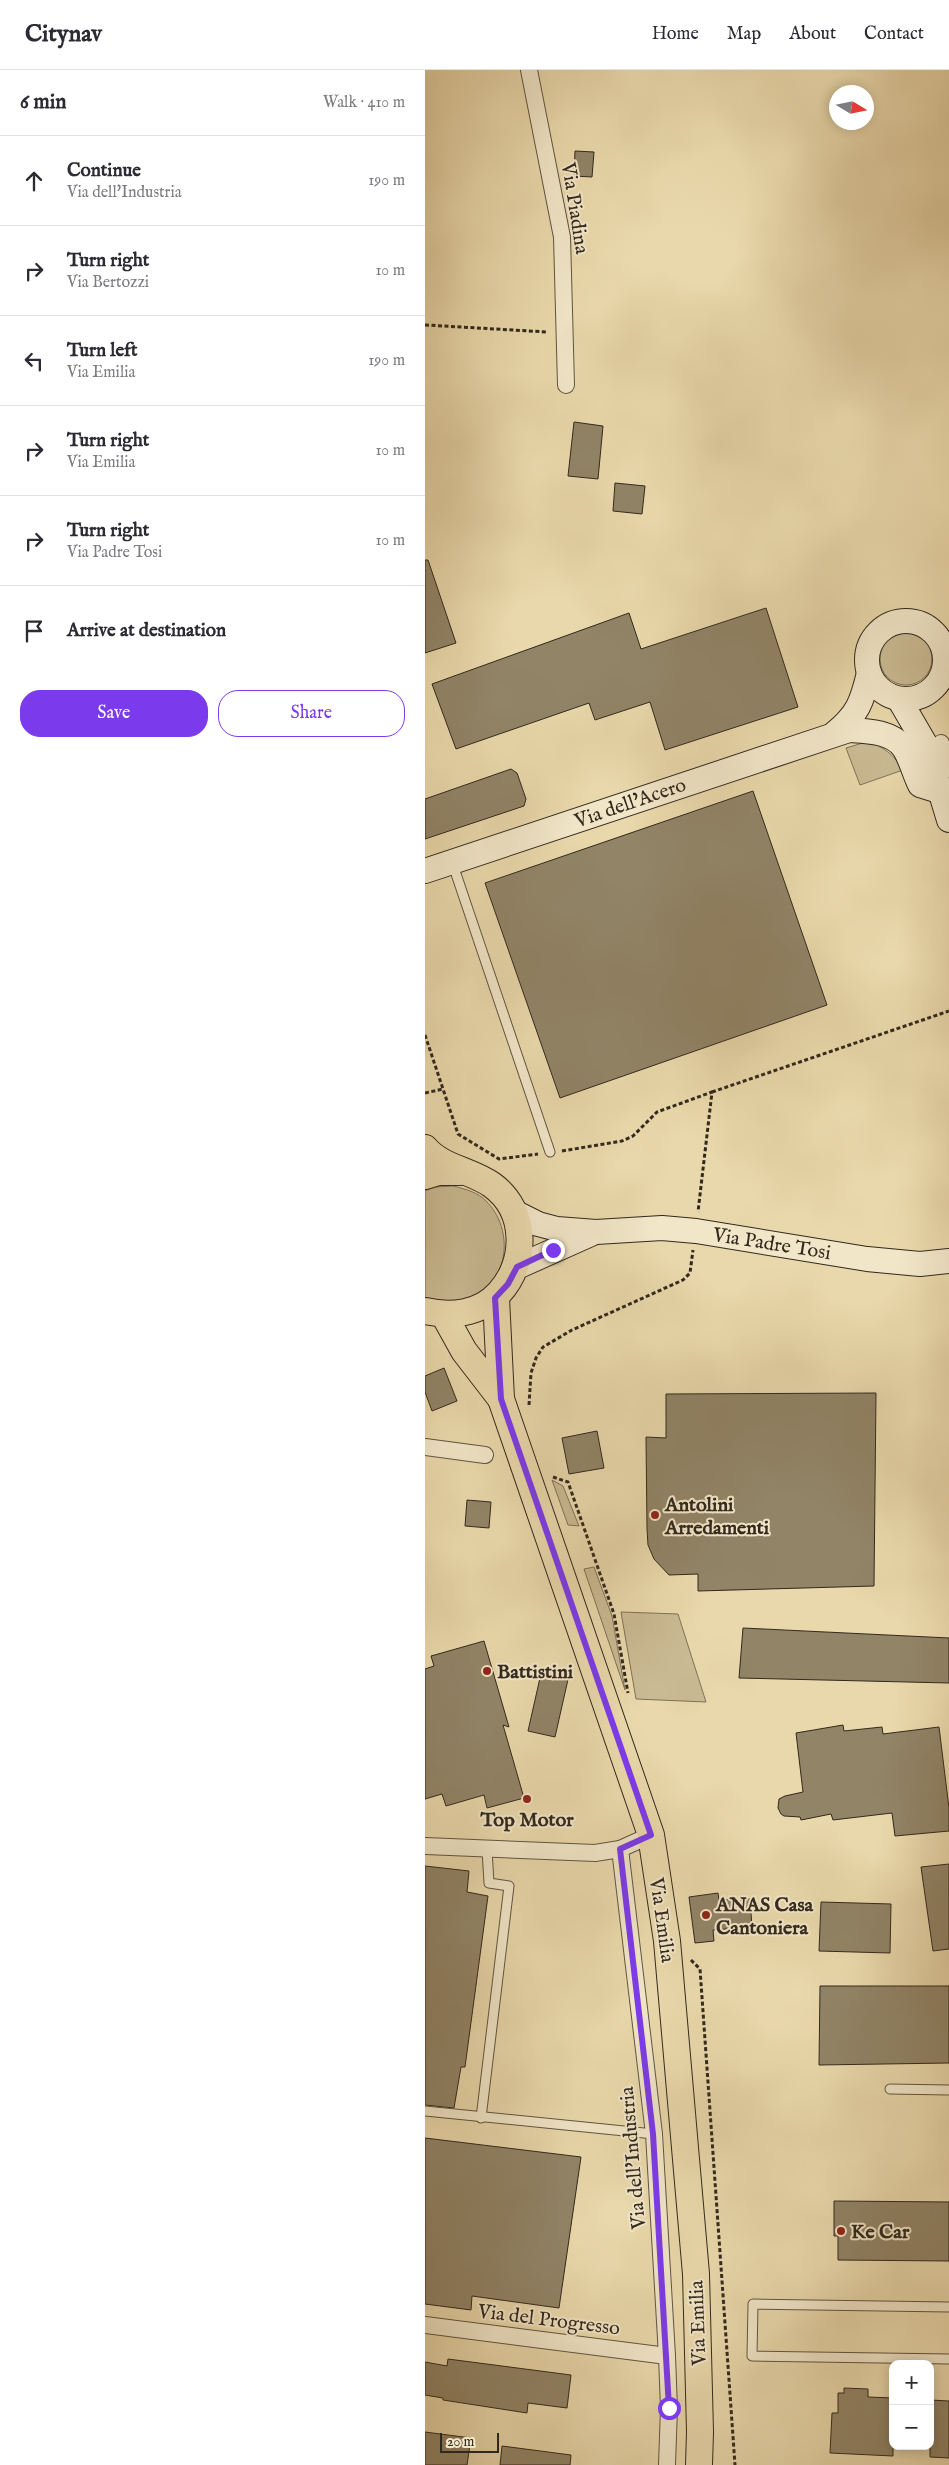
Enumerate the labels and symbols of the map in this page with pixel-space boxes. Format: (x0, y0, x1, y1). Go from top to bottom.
north arrow (829, 85, 874, 130)
street label: Via Piadina (555, 160, 594, 256)
street label: Via dell'Acero (570, 773, 690, 834)
street label: Via Padre Tosi (710, 1223, 832, 1266)
route end (542, 1239, 565, 1262)
place label: Antolini Arredamenti (664, 1493, 770, 1541)
marker: Antolini Arredamenti (649, 1509, 661, 1521)
place label: Battistini (497, 1660, 574, 1685)
marker: Battistini (481, 1665, 493, 1677)
marker: Top Motor (521, 1793, 533, 1805)
place label: Top Motor (479, 1808, 574, 1833)
street label: Via Emilia (643, 1875, 680, 1965)
place label: ANAS Casa Cantoniera (715, 1893, 814, 1941)
marker: ANAS Casa Cantoniera (700, 1909, 712, 1921)
street label: Via dell'Industria (615, 2085, 652, 2231)
place label: Ke Car (851, 2220, 910, 2245)
marker: Ke Car (835, 2225, 847, 2237)
street label: Via Emilia (685, 2279, 713, 2367)
street label: Via del Progresso (475, 2299, 622, 2342)
route start (658, 2397, 681, 2420)
scale bar (440, 2430, 499, 2453)

